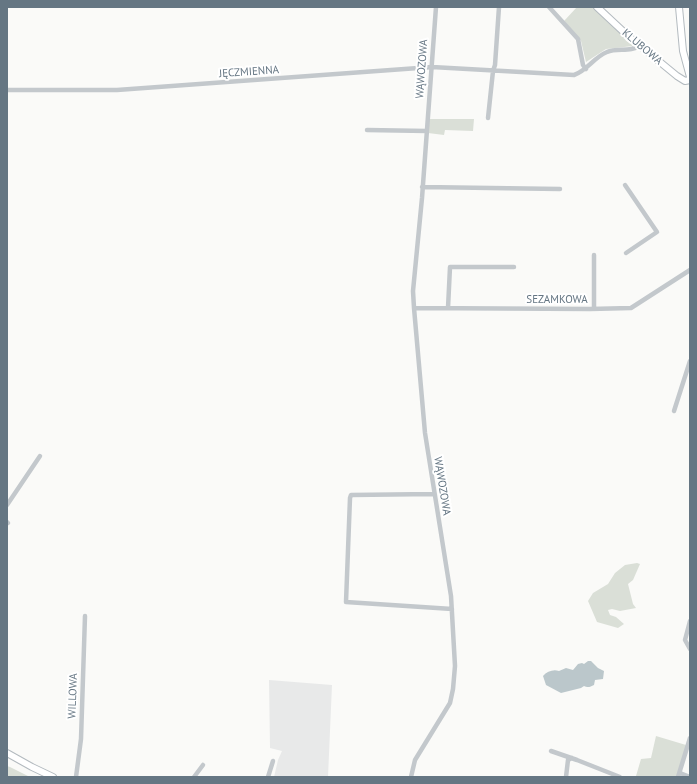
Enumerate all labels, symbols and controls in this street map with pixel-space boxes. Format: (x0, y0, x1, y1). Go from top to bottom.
street label: KLUBOWA (619, 26, 665, 68)
street label: WĄWOZOWA (413, 39, 431, 99)
street label: JĘCZMIENNA (219, 63, 279, 81)
street label: SEZAMKOWA (526, 293, 588, 307)
street label: WĄWOZOWA (431, 456, 453, 516)
street label: WILLOWA (66, 673, 80, 719)

